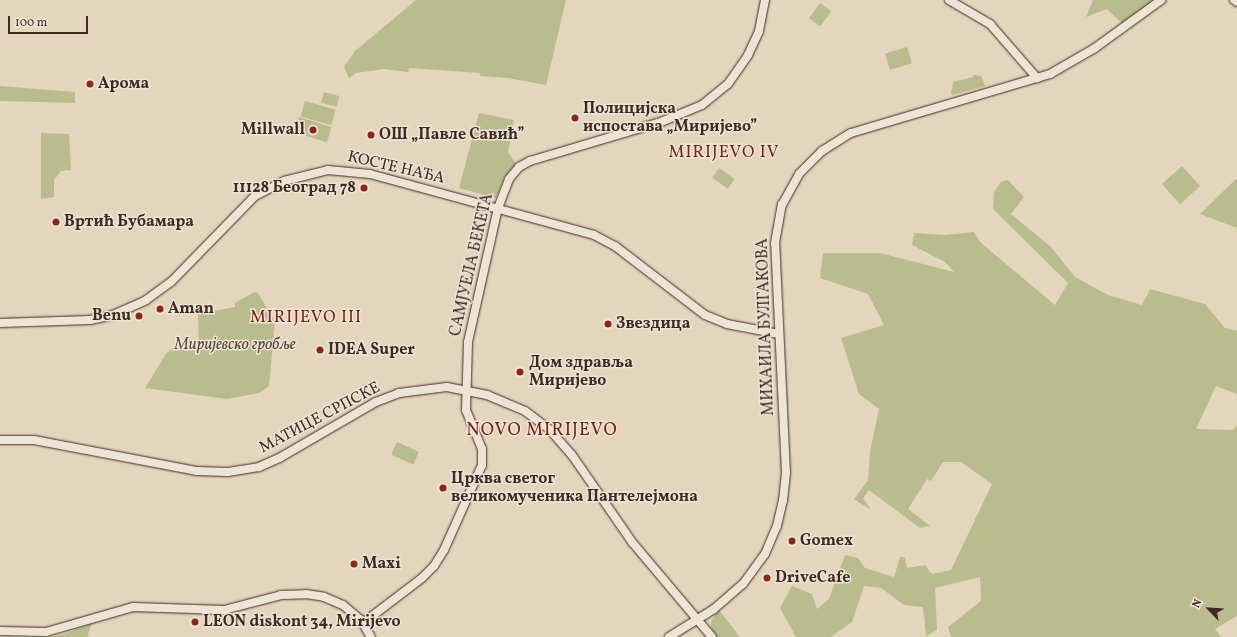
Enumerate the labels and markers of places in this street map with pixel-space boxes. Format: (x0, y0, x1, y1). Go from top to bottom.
place label: Арома (98, 74, 149, 94)
marker: Арома (85, 79, 95, 89)
place label: Полицијска испостава „Миријево” (583, 99, 757, 137)
marker: Полицијска испостава „Миријево” (570, 113, 580, 123)
place label: Millwall (241, 120, 305, 140)
marker: Millwall (308, 125, 318, 135)
place label: ОШ „Павле Савић” (379, 125, 524, 145)
marker: ОШ „Павле Савић” (366, 130, 376, 140)
place label: 11128 Београд 78 (233, 178, 356, 198)
marker: 11128 Београд 78 (359, 183, 369, 193)
place label: Вртић Бубамара (64, 212, 194, 232)
marker: Вртић Бубамара (51, 217, 61, 227)
place label: Aman (168, 299, 214, 319)
marker: Aman (155, 304, 165, 314)
place label: Benu (92, 306, 131, 326)
marker: Benu (134, 311, 144, 321)
place label: Звездица (616, 314, 690, 334)
marker: Звездица (603, 319, 613, 329)
place label: IDEA Super (328, 340, 415, 360)
marker: IDEA Super (315, 345, 325, 355)
place label: Дом здравља Миријево (529, 353, 633, 391)
marker: Дом здравља Миријево (514, 366, 526, 378)
place label: Црква светог великомученика Пантелејмона (451, 469, 698, 507)
marker: Црква светог великомученика Пантелејмона (438, 483, 448, 493)
place label: Gomex (800, 531, 853, 551)
marker: Gomex (787, 536, 797, 546)
place label: Maxi (362, 554, 401, 574)
marker: Maxi (349, 559, 359, 569)
place label: DriveCafe (775, 568, 850, 588)
marker: DriveCafe (762, 573, 772, 583)
place label: LEON diskont 34, Mirijevo (203, 612, 401, 632)
marker: LEON diskont 34, Mirijevo (190, 617, 200, 627)

